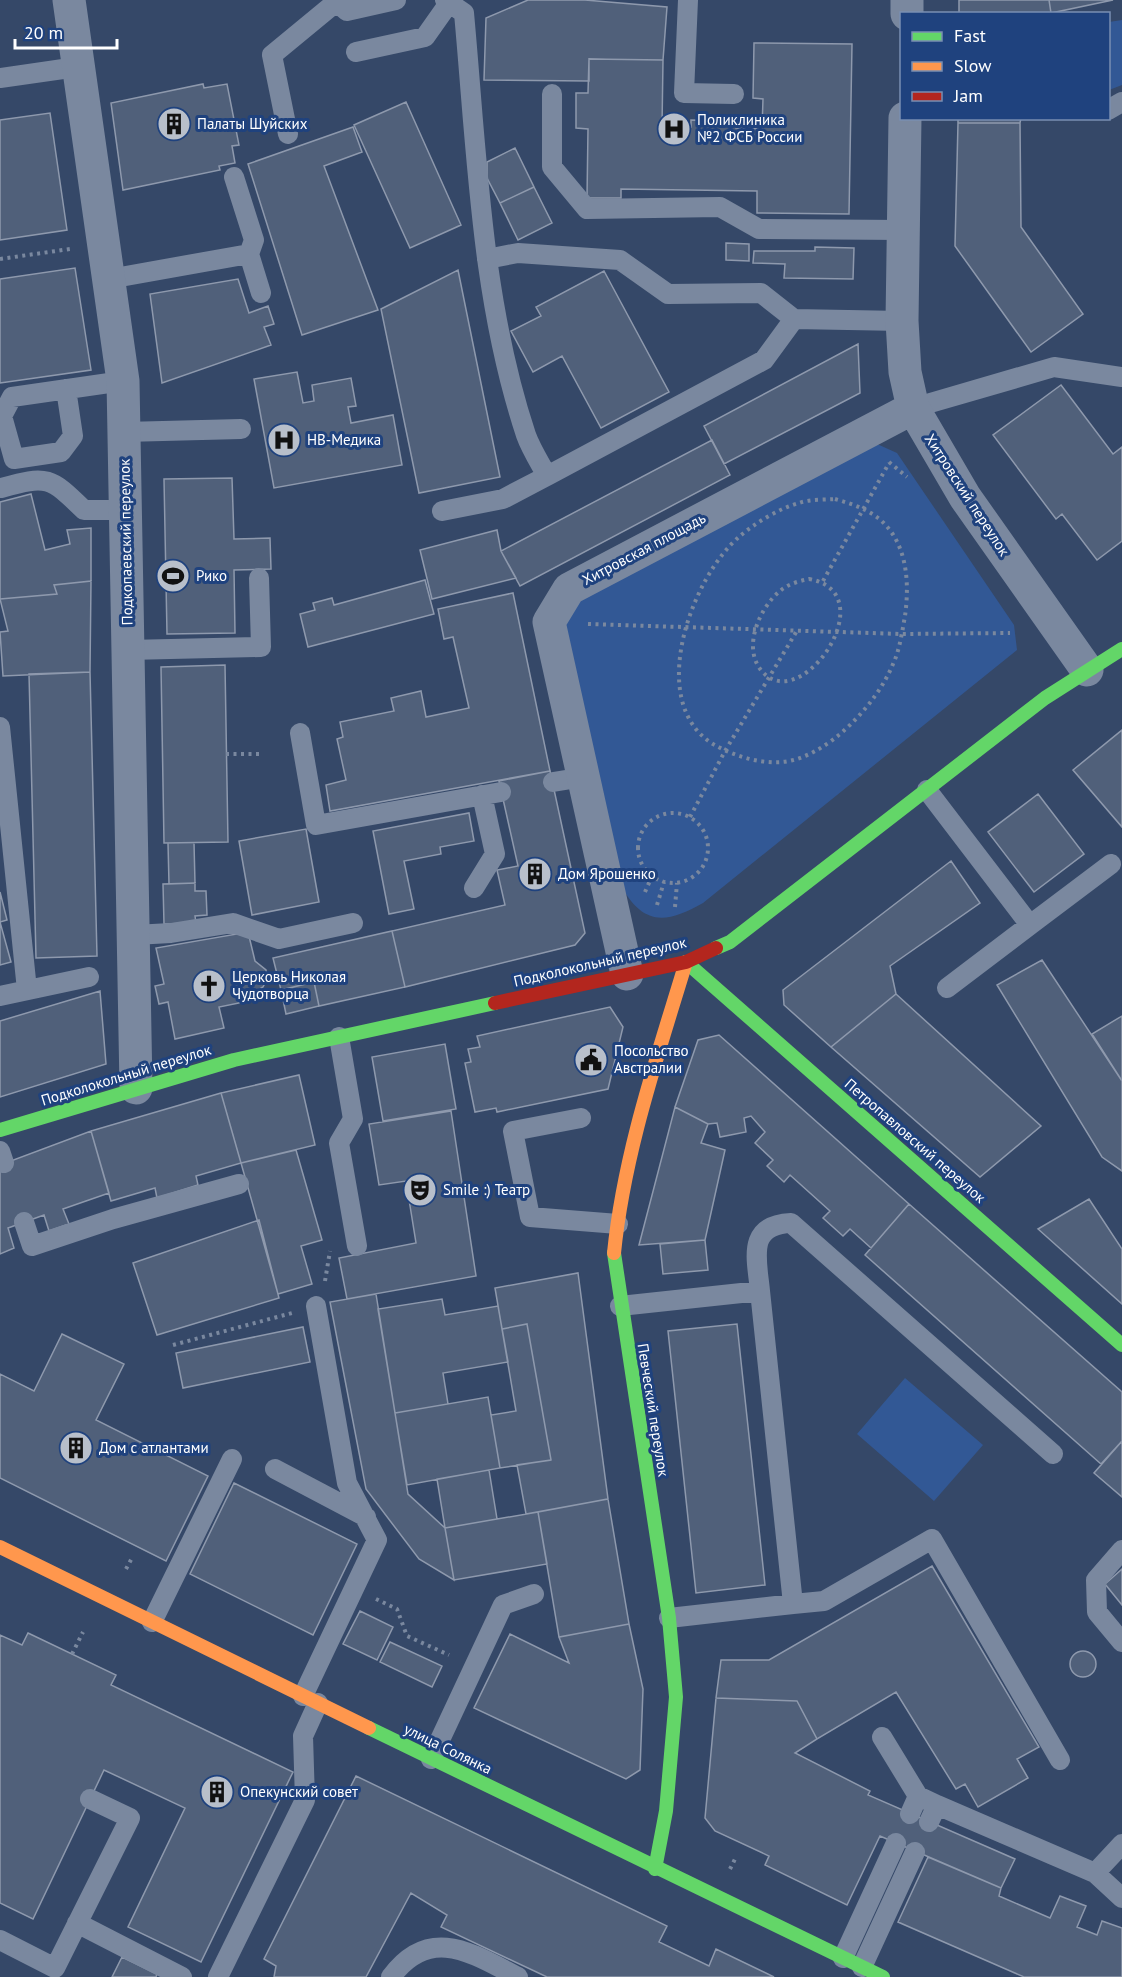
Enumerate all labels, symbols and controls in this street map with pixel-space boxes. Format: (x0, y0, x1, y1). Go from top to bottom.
scale bar (15, 12, 117, 50)
legend (900, 12, 1110, 120)
text: 20 m (24, 21, 63, 44)
text: Fast (954, 24, 986, 47)
text: Slow (954, 54, 992, 77)
text: Jam (953, 84, 983, 107)
building icon: Палаты Шуйских (156, 106, 192, 142)
place label: Поликлиника №2 ФСБ России (697, 110, 803, 146)
hospital icon: Поликлиника №2 ФСБ России (656, 111, 692, 147)
place label: Палаты Шуйских (197, 114, 308, 133)
hospital icon: НВ-Медика (266, 422, 302, 458)
place label: НВ-Медика (307, 430, 381, 449)
street label: Хитровский переулок (921, 430, 1015, 560)
street label: Подкопаевский переулок (115, 458, 136, 625)
street label: Хитровская площадь (579, 508, 709, 589)
sports icon: Рико (155, 558, 191, 594)
place label: Рико (196, 566, 227, 585)
building icon: Дом Ярошенко (517, 856, 553, 892)
place label: Дом Ярошенко (558, 864, 656, 883)
street label: Подколокольный переулок (512, 932, 689, 991)
place label: Церковь Николая Чудотворца (232, 967, 346, 1003)
church icon: Церковь Николая Чудотворца (191, 968, 227, 1004)
street label: Подколокольный переулок (39, 1039, 214, 1109)
place label: Посольство Австралии (614, 1041, 689, 1077)
public building icon: Посольство Австралии (573, 1042, 609, 1078)
street label: Петропавловский переулок (841, 1074, 990, 1208)
theatre icon: Smile :) Театр (402, 1172, 438, 1208)
place label: Smile :) Театр (443, 1180, 530, 1199)
street label: Певческий переулок (634, 1342, 674, 1479)
building icon: Дом с атлантами (58, 1430, 94, 1466)
place label: Дом с атлантами (99, 1438, 209, 1457)
street label: улица Солянка (401, 1719, 495, 1778)
building icon: Опекунский совет (199, 1774, 235, 1810)
place label: Опекунский совет (240, 1782, 358, 1801)

